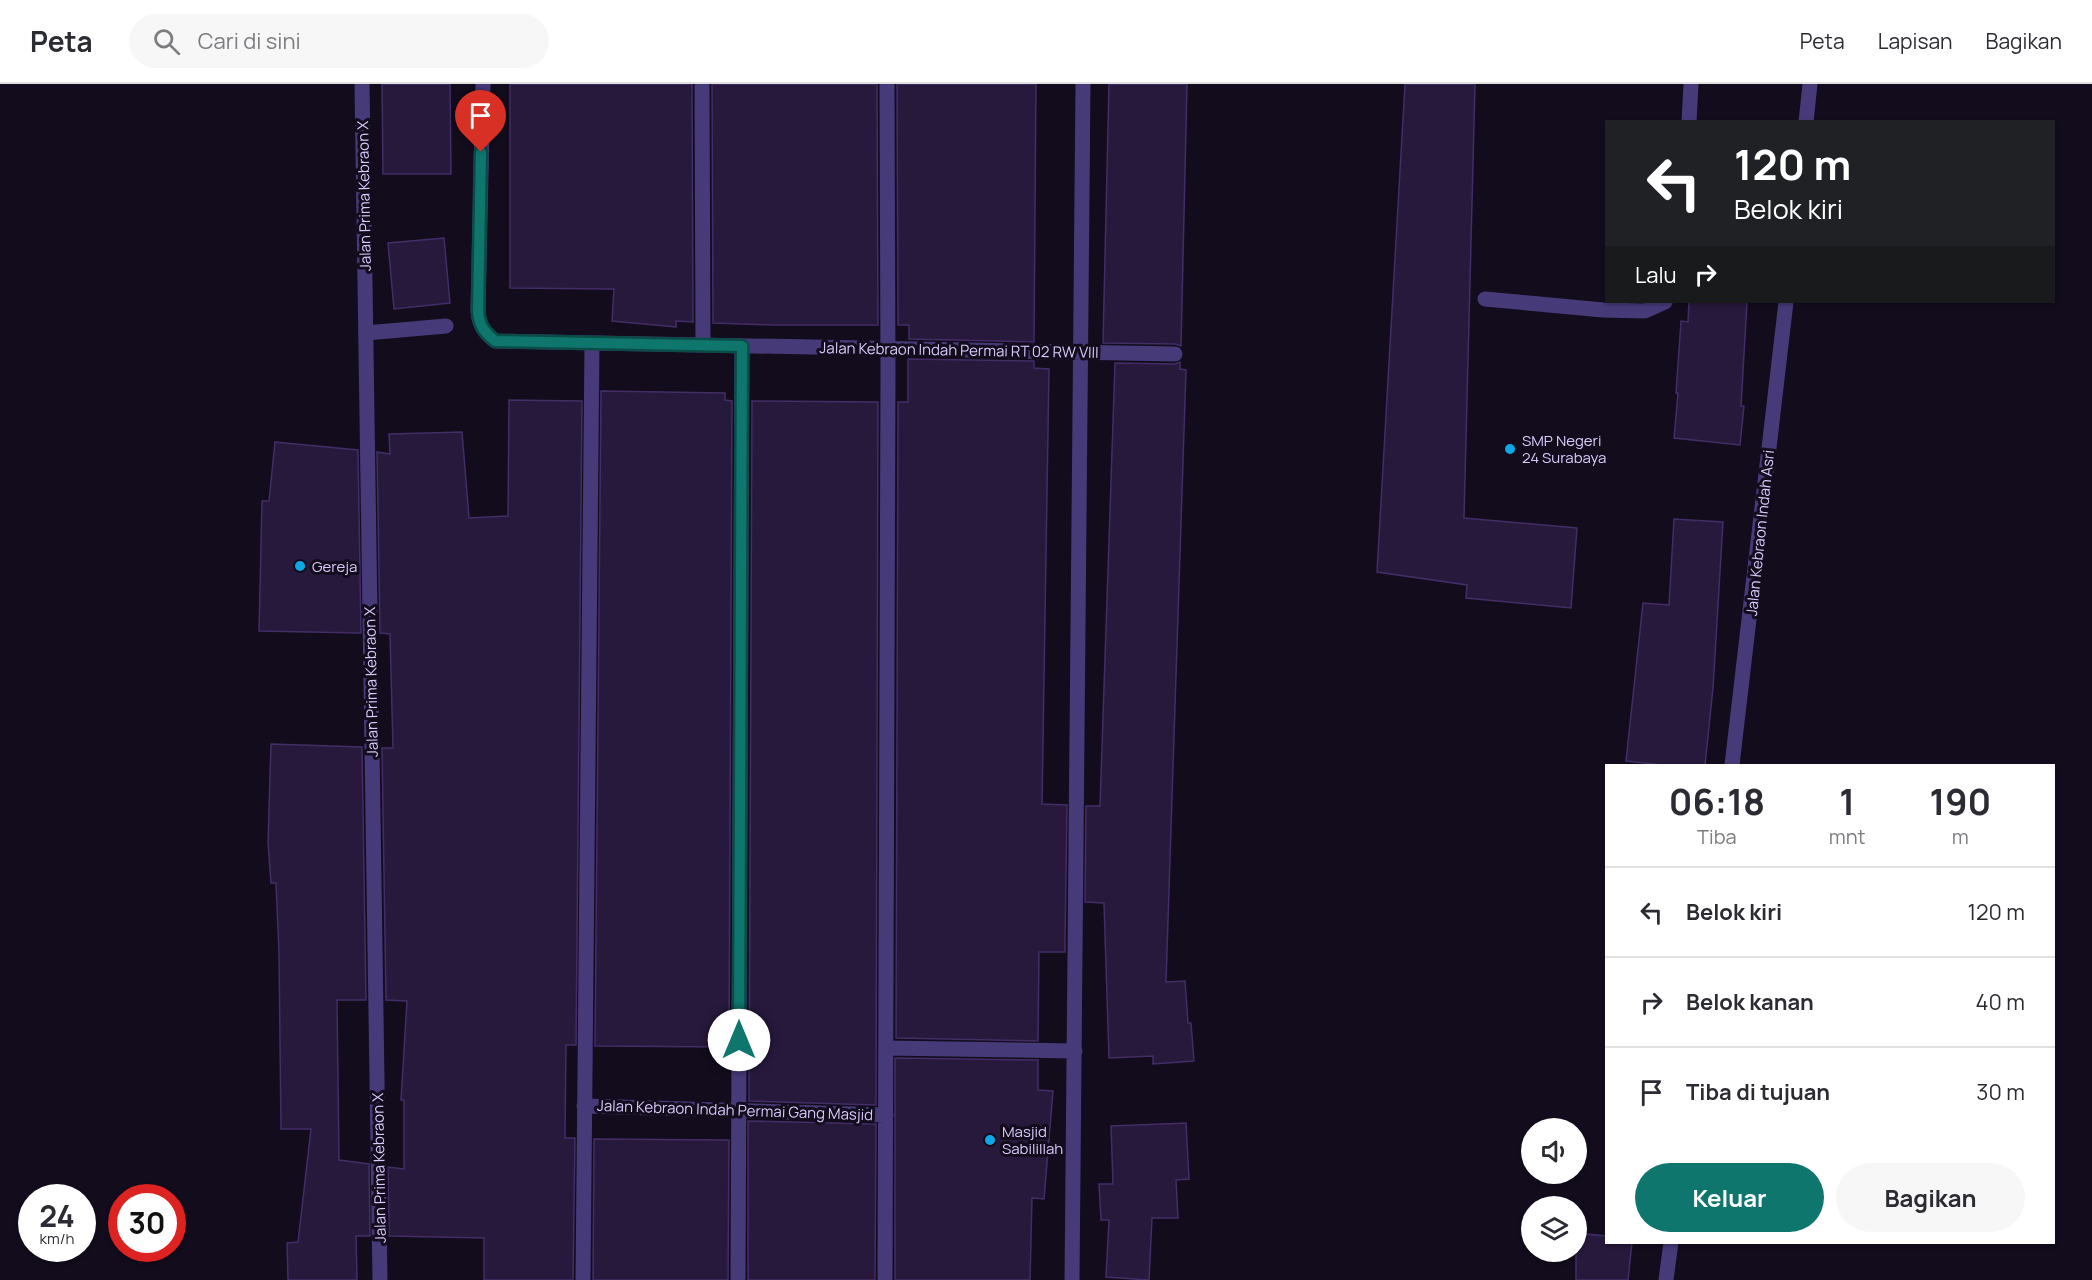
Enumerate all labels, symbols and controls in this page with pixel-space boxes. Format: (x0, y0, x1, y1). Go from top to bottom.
search box (129, 14, 549, 68)
text: Peta (30, 22, 93, 60)
icon: search (150, 25, 183, 58)
text: Cari di sini (198, 26, 301, 56)
text: Peta (1800, 27, 1845, 55)
text: Lapisan (1878, 27, 1953, 55)
text: Bagikan (1986, 27, 2062, 55)
pin (455, 90, 506, 152)
icon: arrive (464, 99, 497, 132)
street label: Jalan Prima Kebraon X (352, 121, 376, 271)
text: 120 m (1734, 135, 1851, 193)
icon: left (1635, 144, 1713, 222)
text: Belok kiri (1734, 190, 1843, 227)
icon: right (1689, 258, 1722, 291)
text: Lalu (1635, 260, 1677, 290)
street label: Jalan Kebraon Indah Permai RT 02 RW VIII (819, 337, 1099, 363)
place label: SMP Negeri 24 Surabaya (1522, 430, 1606, 468)
marker: SMP Negeri 24 Surabaya (1503, 442, 1517, 456)
street label: Jalan Kebraon Indah Asri (1741, 449, 1779, 617)
place label: Gereja (312, 556, 357, 577)
marker: Gereja (293, 559, 307, 573)
street label: Jalan Prima Kebraon X (359, 607, 383, 757)
text: 06:18 (1669, 777, 1765, 826)
text: 1 (1839, 777, 1855, 826)
text: 190 (1929, 777, 1991, 826)
text: Tiba (1697, 823, 1737, 850)
text: mnt (1829, 823, 1866, 850)
text: m (1952, 823, 1969, 850)
icon: left (1635, 896, 1668, 929)
text: Belok kiri (1686, 897, 1782, 927)
text: 120 m (1967, 897, 2025, 927)
icon: right (1635, 986, 1668, 1019)
text: Belok kanan (1686, 987, 1814, 1017)
text: 40 m (1976, 987, 2025, 1017)
position arrow (707, 1008, 771, 1072)
icon: arrive (1635, 1076, 1668, 1109)
text: Tiba di tujuan (1686, 1077, 1830, 1107)
text: 30 m (1976, 1077, 2025, 1107)
street label: Jalan Prima Kebraon X (367, 1093, 391, 1243)
street label: Jalan Kebraon Indah Permai Gang Masjid (597, 1095, 873, 1125)
map controls (1521, 1118, 1587, 1262)
button: sound (1521, 1118, 1587, 1184)
place label: Masjid Sabilillah (1002, 1121, 1063, 1159)
marker: Masjid Sabilillah (983, 1133, 997, 1147)
button: Keluar (1635, 1163, 1824, 1232)
button: Bagikan (1836, 1163, 2025, 1232)
speed limit sign: 30 (108, 1184, 186, 1262)
text: 24 (39, 1195, 75, 1236)
button: layers (1521, 1196, 1587, 1262)
text: km/h (40, 1228, 74, 1249)

